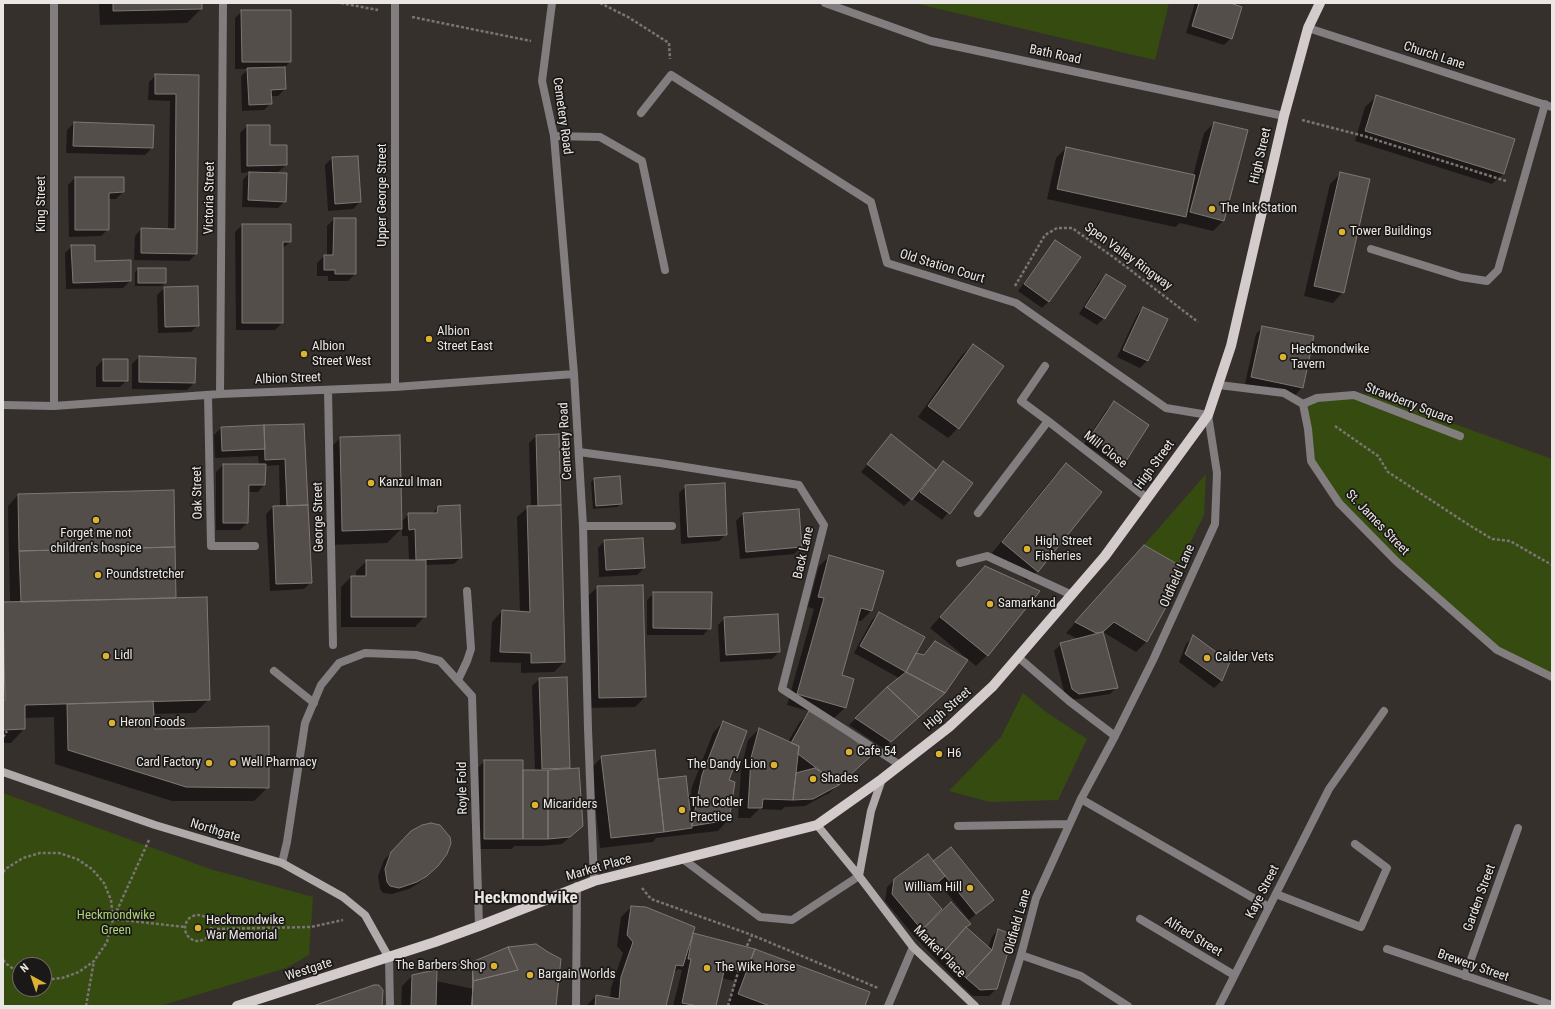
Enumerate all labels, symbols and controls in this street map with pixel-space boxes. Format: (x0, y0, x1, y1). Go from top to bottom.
street label: Church Lane (1401, 39, 1467, 73)
street label: Bath Road (1028, 42, 1082, 68)
street label: Cemetery Road (549, 76, 575, 156)
street label: High Street (1247, 126, 1275, 186)
street label: Upper George Street (375, 143, 391, 247)
street label: Victoria Street (202, 161, 218, 235)
street label: King Street (34, 176, 50, 232)
place label: The Ink Station (1220, 201, 1297, 217)
marker: The Ink Station (1207, 204, 1217, 214)
street label: Spen Valley Ringway (1081, 220, 1175, 294)
place label: Tower Buildings (1350, 224, 1432, 240)
marker: Tower Buildings (1337, 227, 1347, 237)
street label: Old Station Court (898, 247, 986, 287)
place label: Albion Street East (437, 324, 493, 355)
marker: Albion Street East (424, 334, 434, 344)
place label: Albion Street West (312, 339, 371, 370)
place label: Heckmondwike Tavern (1291, 342, 1369, 373)
marker: Albion Street West (299, 349, 309, 359)
marker: Heckmondwike Tavern (1278, 352, 1288, 362)
street label: Albion Street (255, 370, 321, 388)
street label: Strawberry Square (1363, 380, 1455, 428)
street label: Cemetery Road (556, 402, 576, 480)
street label: Mill Close (1080, 428, 1130, 472)
street label: High Street (1132, 437, 1178, 493)
street label: Oak Street (190, 466, 206, 520)
place label: Kanzul Iman (379, 475, 442, 491)
marker: Kanzul Iman (366, 478, 376, 488)
street label: George Street (311, 482, 327, 552)
street label: St. James Street (1342, 487, 1412, 559)
marker: Forget me not children's hospice (91, 515, 101, 525)
street label: Back Lane (790, 525, 818, 581)
place label: Forget me not children's hospice (50, 526, 142, 557)
place label: High Street Fisheries (1035, 534, 1092, 565)
street label: Oldfield Lane (1157, 542, 1199, 610)
marker: High Street Fisheries (1022, 544, 1032, 554)
place label: Poundstretcher (106, 567, 185, 583)
marker: Poundstretcher (93, 570, 103, 580)
place label: Samarkand (998, 596, 1056, 612)
marker: Samarkand (985, 599, 995, 609)
place label: Lidl (114, 648, 133, 664)
place label: Calder Vets (1215, 650, 1274, 666)
marker: Lidl (101, 651, 111, 661)
marker: Calder Vets (1202, 653, 1212, 663)
street label: High Street (921, 684, 975, 734)
place label: Heron Foods (120, 715, 185, 731)
marker: Heron Foods (107, 718, 117, 728)
place label: Cafe 54 (857, 744, 896, 760)
place label: H6 (947, 746, 961, 762)
marker: Cafe 54 (844, 747, 854, 757)
marker: H6 (934, 749, 944, 759)
place label: Card Factory (136, 755, 201, 771)
place label: Well Pharmacy (241, 755, 317, 771)
place label: The Dandy Lion (687, 757, 766, 773)
marker: Card Factory (204, 758, 214, 768)
marker: Well Pharmacy (228, 758, 238, 768)
marker: The Dandy Lion (769, 760, 779, 770)
street label: Royle Fold (455, 761, 471, 815)
place label: Shades (821, 771, 859, 787)
marker: Shades (808, 774, 818, 784)
place label: The Cotler Practice (690, 795, 743, 826)
place label: Micariders (543, 797, 597, 813)
marker: Micariders (530, 800, 540, 810)
marker: The Cotler Practice (677, 805, 687, 815)
street label: Northgate (188, 816, 242, 846)
street label: Market Place (565, 851, 633, 885)
street label: Garden Street (1461, 862, 1499, 934)
street label: Kaye Street (1243, 863, 1283, 921)
place label: William Hill (904, 880, 962, 896)
marker: William Hill (965, 883, 975, 893)
street label: Oldfield Lane (1001, 888, 1035, 956)
district label: Heckmondwike (474, 889, 578, 909)
park label: Heckmondwike Green (77, 908, 155, 939)
place label: Heckmondwike War Memorial (206, 913, 284, 944)
street label: Alfred Street (1161, 914, 1225, 960)
marker: Heckmondwike War Memorial (193, 923, 203, 933)
street label: Market Place (910, 923, 968, 981)
street label: Brewery Street (1435, 946, 1511, 986)
street label: Westgate (284, 955, 334, 985)
north arrow (12, 957, 52, 997)
place label: The Barbers Shop (395, 958, 486, 974)
place label: The Wike Horse (715, 960, 795, 976)
text: N (18, 961, 31, 975)
marker: The Barbers Shop (489, 961, 499, 971)
marker: The Wike Horse (702, 963, 712, 973)
place label: Bargain Worlds (538, 967, 616, 983)
marker: Bargain Worlds (525, 970, 535, 980)

